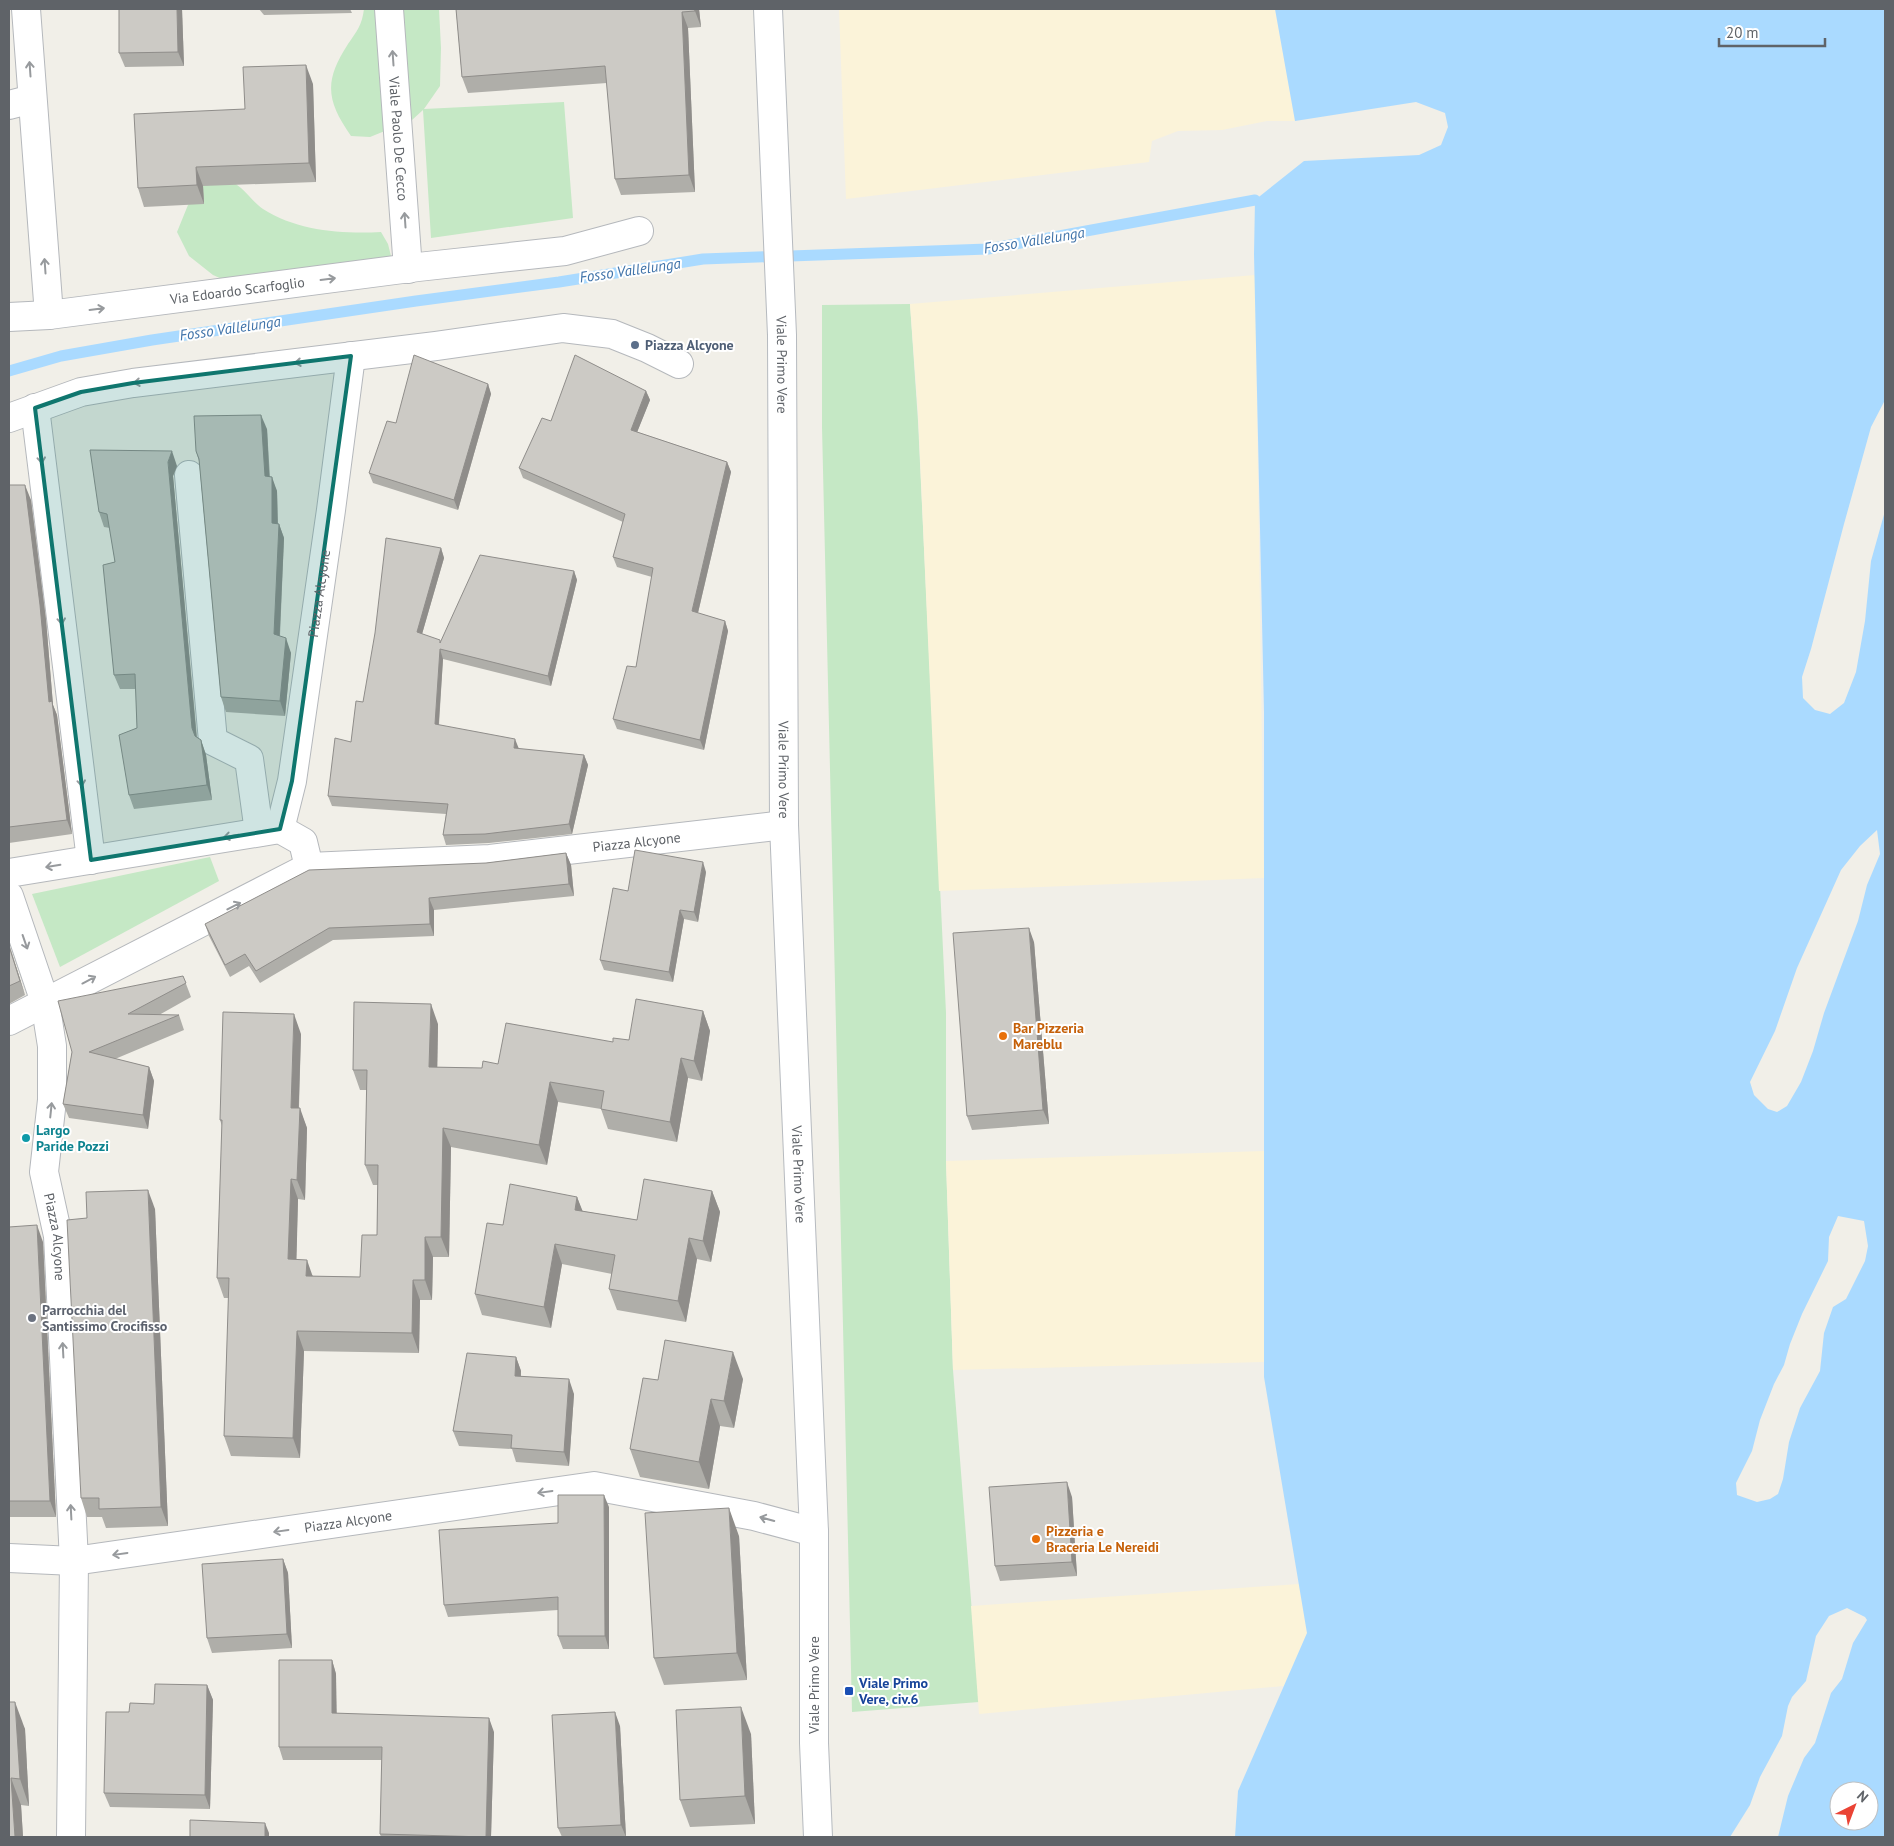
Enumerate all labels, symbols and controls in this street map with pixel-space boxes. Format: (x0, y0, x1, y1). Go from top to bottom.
scale bar (1719, 15, 1825, 47)
text: 20 m (1726, 23, 1759, 42)
one-way arrow (388, 50, 398, 66)
one-way arrow (26, 62, 35, 78)
street label: Viale Paolo De Cecco (385, 75, 412, 202)
one-way arrow (400, 212, 409, 228)
water label: Fosso Vallelunga (982, 223, 1087, 257)
water label: Fosso Vallelunga (578, 253, 683, 287)
one-way arrow (40, 259, 50, 275)
street label: Via Edoardo Scarfoglio (168, 273, 306, 308)
one-way arrow (319, 274, 335, 284)
one-way arrow (89, 304, 105, 314)
water label: Fosso Vallelunga (178, 311, 283, 345)
street label: Viale Primo Vere (772, 314, 791, 414)
place label: Piazza Alcyone (645, 336, 734, 354)
marker: Piazza Alcyone (629, 339, 641, 351)
one-way arrow (295, 357, 311, 367)
one-way arrow (133, 377, 149, 387)
one-way arrow (36, 448, 46, 464)
street label: Piazza Alcyone (304, 548, 334, 638)
one-way arrow (56, 609, 66, 625)
street label: Viale Primo Vere (775, 720, 793, 819)
one-way arrow (76, 770, 86, 786)
street label: Piazza Alcyone (592, 828, 682, 856)
one-way arrow (223, 832, 239, 842)
one-way arrow (46, 861, 62, 871)
one-way arrow (226, 901, 241, 911)
one-way arrow (21, 934, 30, 949)
one-way arrow (81, 975, 96, 985)
place label: Bar Pizzeria Mareblu (1013, 1019, 1084, 1053)
marker: Bar Pizzeria Mareblu (997, 1030, 1009, 1042)
one-way arrow (46, 1102, 56, 1118)
place label: Largo Paride Pozzi (36, 1121, 109, 1155)
street label: Viale Primo Vere (788, 1124, 810, 1224)
marker: Largo Paride Pozzi (20, 1132, 32, 1144)
street label: Piazza Alcyone (40, 1191, 69, 1281)
place label: Parrocchia del Santissimo Crocifisso (42, 1301, 168, 1335)
marker: Parrocchia del Santissimo Crocifisso (26, 1312, 38, 1324)
one-way arrow (59, 1342, 68, 1358)
one-way arrow (538, 1488, 554, 1498)
one-way arrow (67, 1505, 76, 1521)
street label: Piazza Alcyone (303, 1506, 393, 1537)
one-way arrow (759, 1514, 775, 1524)
place label: Pizzeria e Braceria Le Nereidi (1046, 1522, 1159, 1556)
one-way arrow (273, 1526, 289, 1536)
marker: Pizzeria e Braceria Le Nereidi (1030, 1533, 1042, 1545)
one-way arrow (112, 1550, 128, 1560)
street label: Viale Primo Vere (805, 1636, 823, 1735)
place label: Viale Primo Vere, civ.6 (858, 1674, 928, 1708)
marker: Viale Primo Vere, civ.6 (843, 1685, 855, 1697)
north arrow (1829, 1781, 1879, 1831)
text: N (1853, 1787, 1872, 1806)

